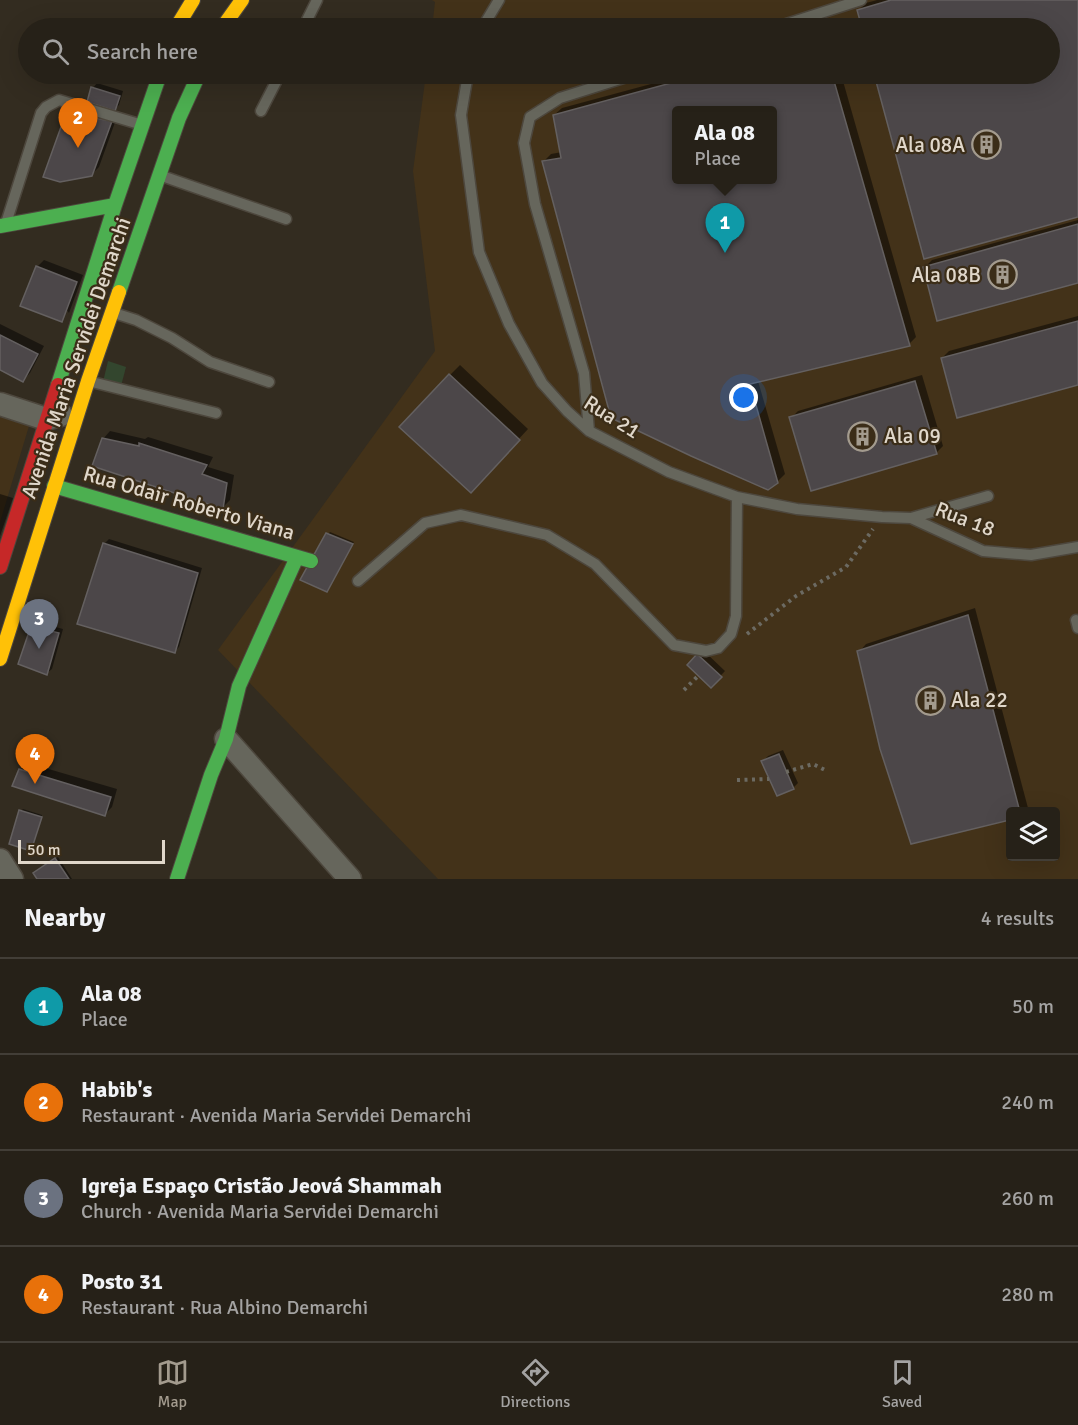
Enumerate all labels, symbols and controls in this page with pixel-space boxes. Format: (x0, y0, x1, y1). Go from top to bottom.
search box (18, 18, 1060, 84)
icon: search (39, 35, 72, 68)
text: Search here (87, 38, 198, 65)
pin: 2 (58, 98, 98, 148)
popup (672, 106, 777, 184)
text: Ala 08 (694, 119, 755, 146)
building icon: Ala 08A (970, 129, 1002, 161)
place label: Ala 08A (895, 132, 965, 158)
text: Place (694, 146, 741, 171)
pin: 1 (706, 204, 744, 253)
street label: Avenida Maria Servidei Demarchi (16, 214, 136, 502)
building icon: Ala 08B (986, 259, 1018, 291)
place label: Ala 08B (912, 262, 981, 288)
your location (729, 383, 758, 412)
street label: Rua 21 (579, 390, 645, 444)
building icon: Ala 09 (847, 420, 879, 452)
place label: Ala 09 (884, 423, 941, 449)
street label: Rua Odair Roberto Viana (80, 460, 298, 546)
street label: Rua 18 (932, 496, 998, 542)
pin: 3 (20, 600, 58, 649)
building icon: Ala 22 (914, 684, 946, 716)
place label: Ala 22 (951, 687, 1008, 713)
pin: 4 (15, 734, 54, 784)
map controls (1006, 807, 1060, 861)
button: layers (1006, 807, 1060, 861)
scale bar (18, 837, 165, 864)
text: 50 m (27, 840, 61, 860)
text: Nearby (24, 902, 105, 934)
text: 4 results (981, 906, 1054, 931)
text: Ala 08 (81, 980, 142, 1007)
text: 1 (38, 994, 49, 1019)
text: 50 m (1012, 994, 1054, 1019)
text: Place (81, 1007, 128, 1032)
text: Habib's (81, 1076, 152, 1103)
text: 2 (38, 1090, 49, 1115)
text: 240 m (1001, 1090, 1054, 1115)
text: Restaurant · Avenida Maria Servidei Demarchi (81, 1103, 471, 1128)
text: Igreja Espaço Cristão Jeová Shammah (81, 1172, 442, 1199)
text: 3 (38, 1186, 49, 1211)
text: 260 m (1001, 1186, 1054, 1211)
text: Church · Avenida Maria Servidei Demarchi (81, 1199, 439, 1224)
text: Posto 31 (81, 1268, 163, 1295)
text: 4 (38, 1282, 49, 1307)
text: 280 m (1001, 1282, 1054, 1307)
text: Restaurant · Rua Albino Demarchi (81, 1295, 368, 1320)
tab: Map (156, 1356, 189, 1412)
tab: Directions (500, 1356, 570, 1412)
tab: Saved (882, 1356, 922, 1412)

